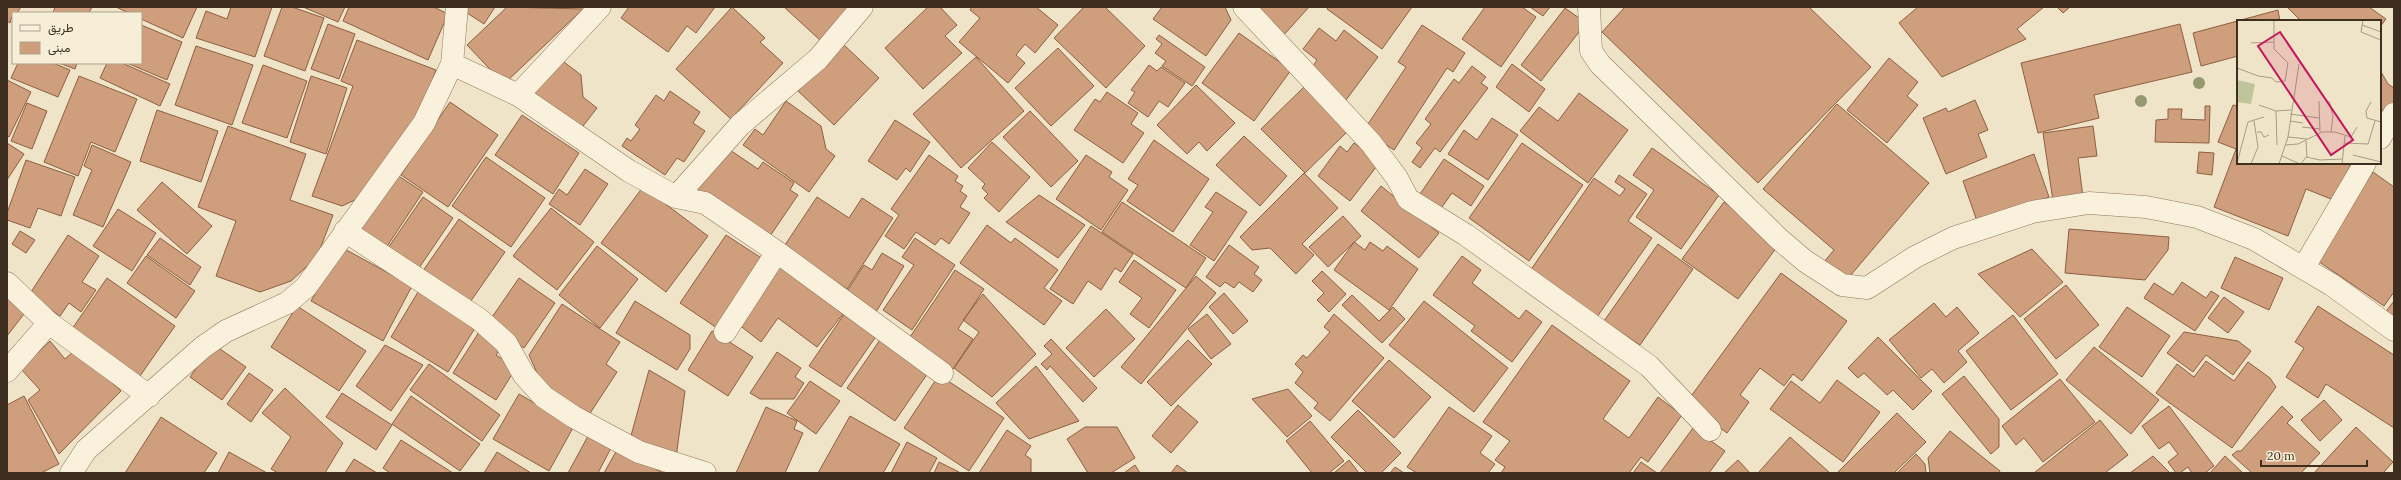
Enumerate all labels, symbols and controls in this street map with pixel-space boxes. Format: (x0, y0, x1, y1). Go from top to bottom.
legend (12, 12, 142, 64)
text: طريق (48, 20, 74, 36)
inset map (2237, 20, 2381, 164)
text: مبنى (48, 40, 70, 56)
scale bar (2261, 442, 2367, 468)
text: 20 m (2267, 448, 2295, 463)

